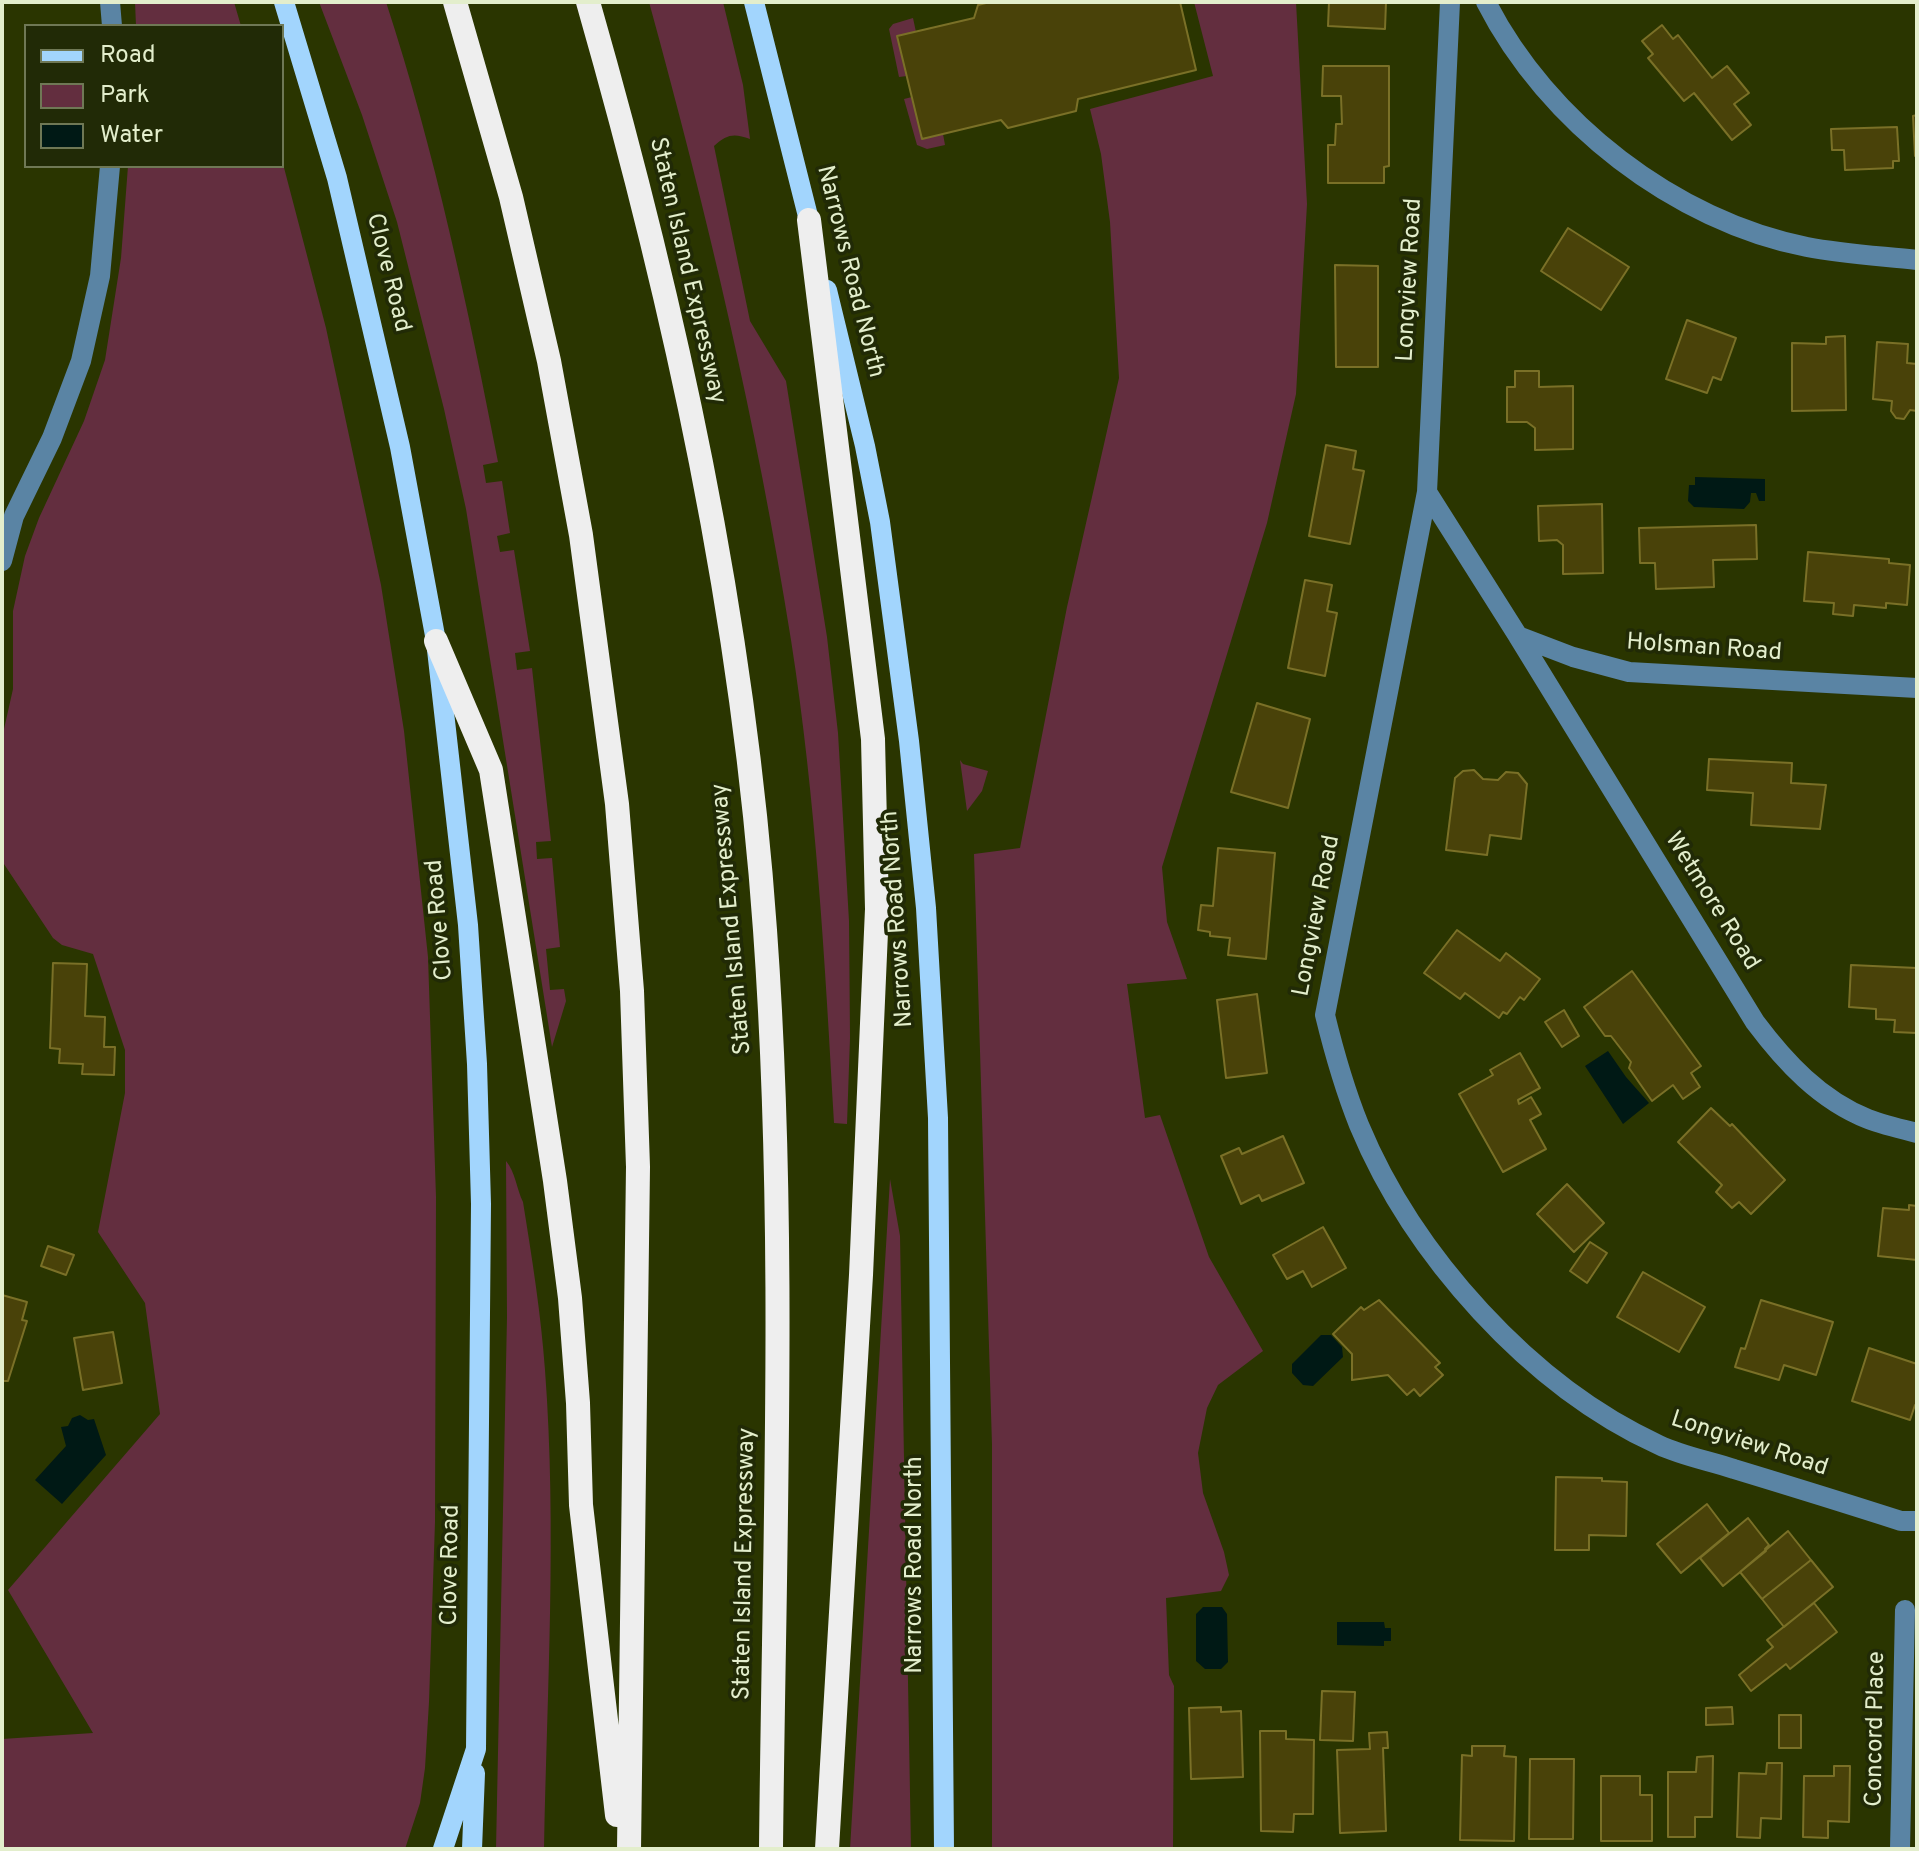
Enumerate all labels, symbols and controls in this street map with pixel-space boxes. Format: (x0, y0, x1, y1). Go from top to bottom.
legend (24, 24, 284, 168)
text: Road (100, 41, 156, 71)
text: Park (100, 81, 150, 111)
text: Water (100, 121, 163, 151)
street label: Staten Island Expressway (641, 135, 731, 407)
street label: Narrows Road North (809, 163, 889, 381)
street label: Longview Road (1392, 197, 1430, 363)
street label: Clove Road (358, 211, 416, 335)
street label: Holsman Road (1625, 629, 1783, 669)
street label: Staten Island Expressway (707, 782, 759, 1056)
street label: Narrows Road North (877, 809, 921, 1029)
street label: Wetmore Road (1657, 828, 1765, 976)
street label: Longview Road (1288, 833, 1348, 999)
street label: Clove Road (421, 858, 461, 982)
street label: Longview Road (1667, 1406, 1831, 1484)
street label: Staten Island Expressway (729, 1428, 763, 1700)
street label: Narrows Road North (902, 1456, 930, 1674)
street label: Clove Road (437, 1504, 467, 1626)
street label: Concord Place (1861, 1651, 1893, 1807)

